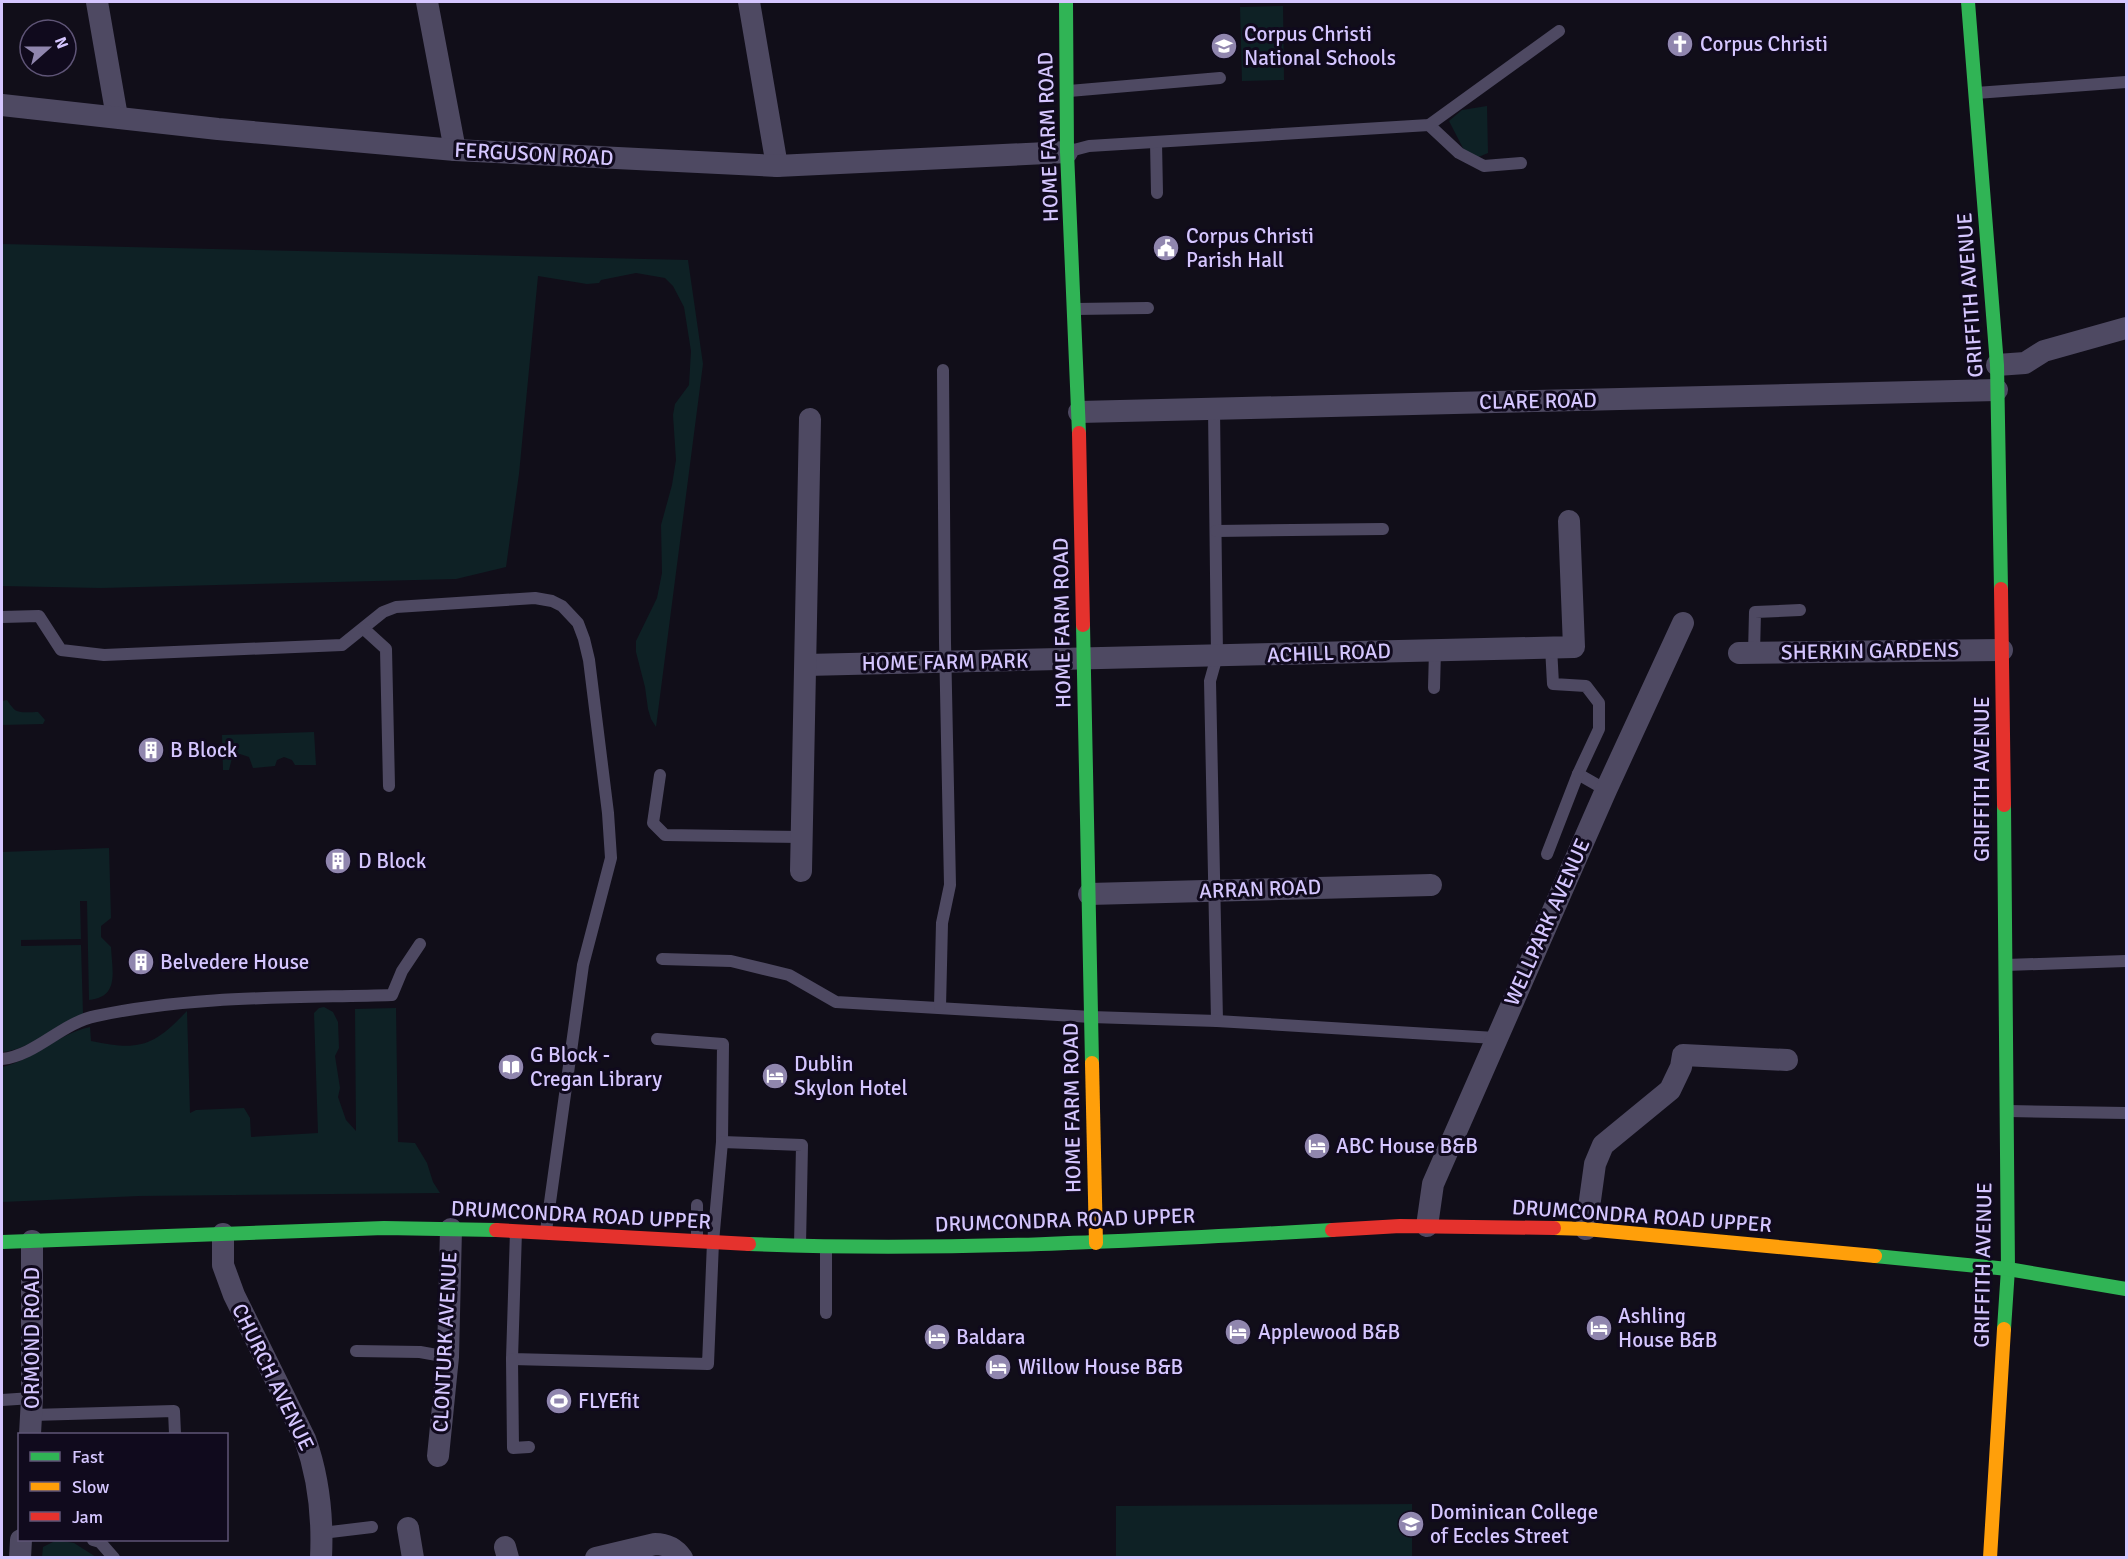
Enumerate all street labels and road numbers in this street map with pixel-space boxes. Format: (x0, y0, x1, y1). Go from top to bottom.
street label: HOME FARM ROAD (1032, 51, 1064, 223)
street label: FERGUSON ROAD (454, 137, 614, 171)
street label: GRIFFITH AVENUE (1951, 212, 1989, 378)
street label: CLARE ROAD (1479, 387, 1597, 415)
street label: HOME FARM ROAD (1048, 538, 1076, 708)
street label: SHERKIN GARDENS (1781, 636, 1959, 666)
street label: ACHILL ROAD (1267, 638, 1391, 668)
street label: HOME FARM PARK (861, 648, 1029, 676)
street label: GRIFFITH AVENUE (1969, 696, 1995, 862)
street label: WELLPARK AVENUE (1498, 834, 1596, 1010)
street label: ARRAN ROAD (1199, 874, 1321, 904)
street label: HOME FARM ROAD (1058, 1023, 1086, 1193)
street label: GRIFFITH AVENUE (1969, 1182, 1997, 1348)
street label: DRUMCONDRA ROAD UPPER (1511, 1194, 1773, 1238)
street label: DRUMCONDRA ROAD UPPER (450, 1195, 712, 1235)
street label: DRUMCONDRA ROAD UPPER (934, 1202, 1196, 1238)
street label: CLONTURK AVENUE (427, 1251, 463, 1433)
street label: ORMOND ROAD (19, 1267, 45, 1409)
street label: CHURCH AVENUE (226, 1299, 320, 1455)

